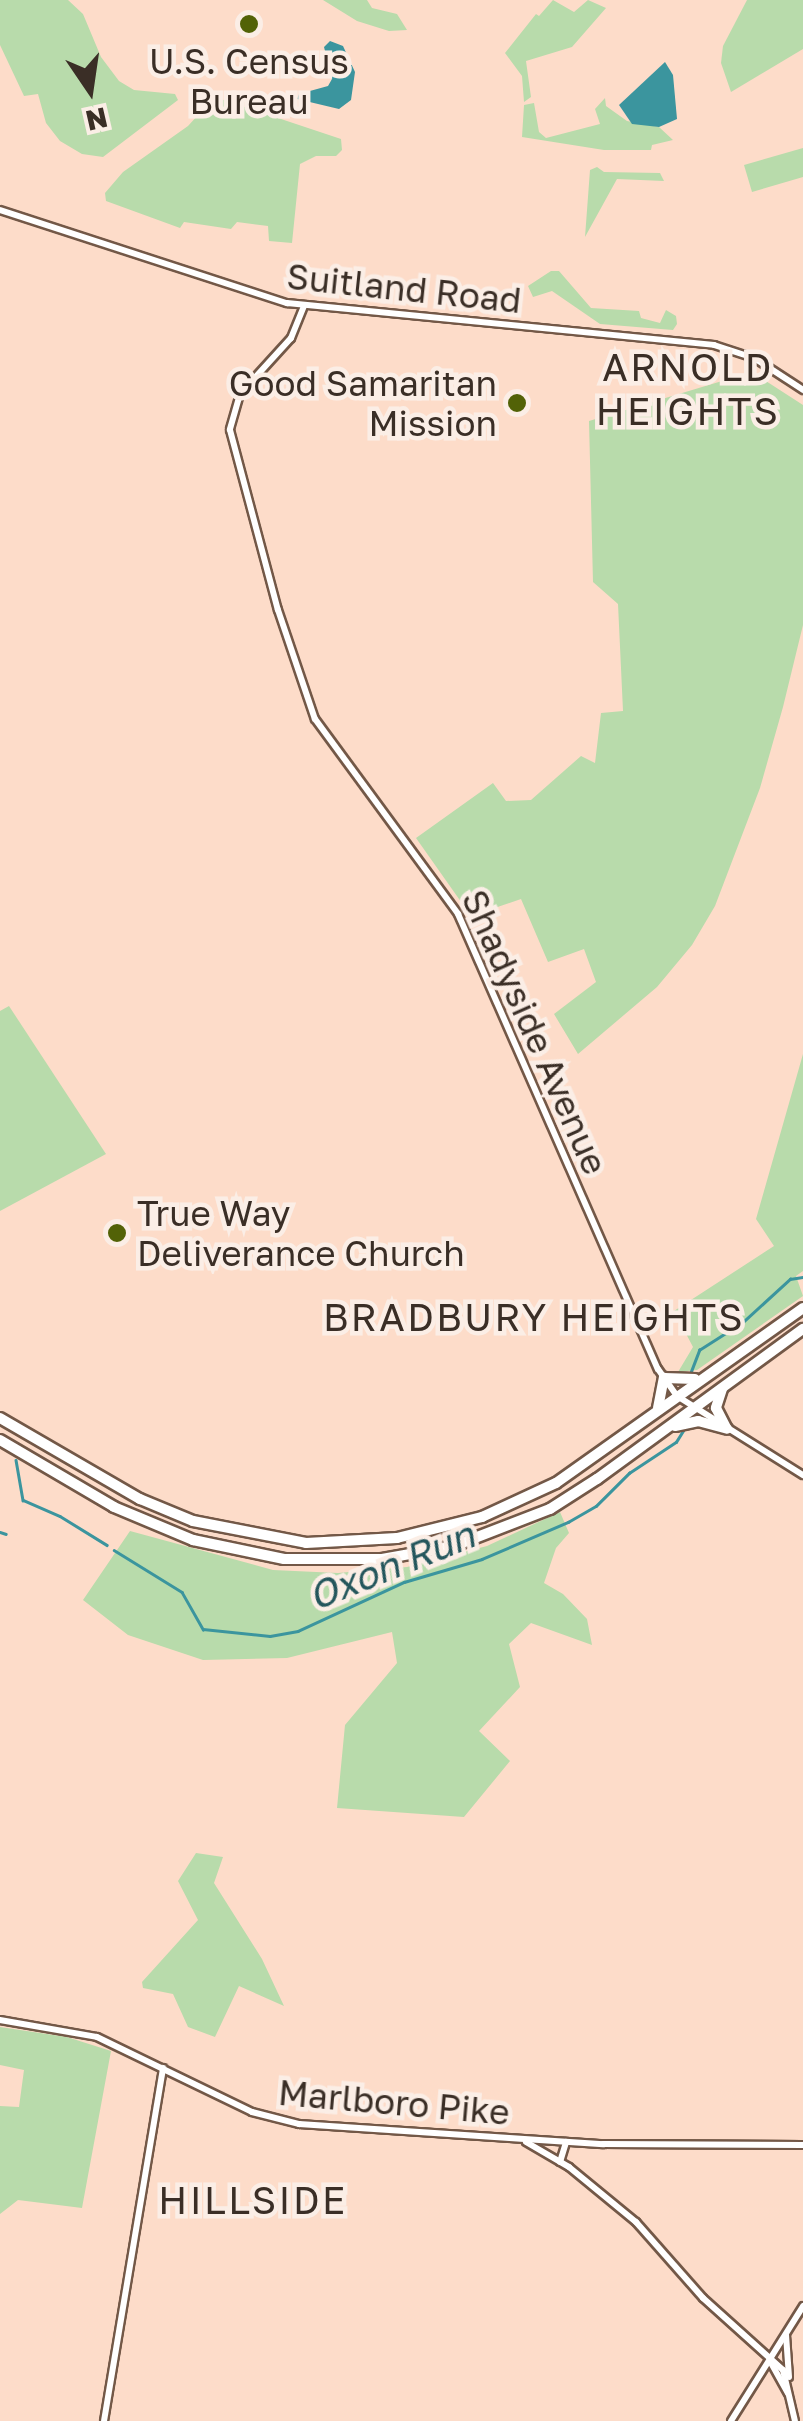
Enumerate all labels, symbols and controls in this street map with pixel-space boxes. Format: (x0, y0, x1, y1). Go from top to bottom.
marker: U.S. Census Bureau (238, 13, 260, 35)
north arrow (40, 40, 140, 140)
place label: U.S. Census Bureau (149, 40, 349, 122)
text: N (83, 101, 111, 138)
street label: Suitland Road (285, 255, 523, 321)
district label: ARNOLD HEIGHTS (596, 344, 780, 434)
place label: Good Samaritan Mission (229, 362, 497, 444)
marker: Good Samaritan Mission (506, 392, 528, 414)
street label: Shadyside Avenue (453, 883, 617, 1181)
place label: True Way Deliverance Church (137, 1192, 465, 1274)
marker: True Way Deliverance Church (106, 1222, 128, 1244)
district label: BRADBURY HEIGHTS (323, 1294, 745, 1340)
water label: Oxon Run (301, 1511, 481, 1619)
street label: Marlboro Pike (277, 2071, 511, 2133)
district label: HILLSIDE (158, 2177, 348, 2223)

